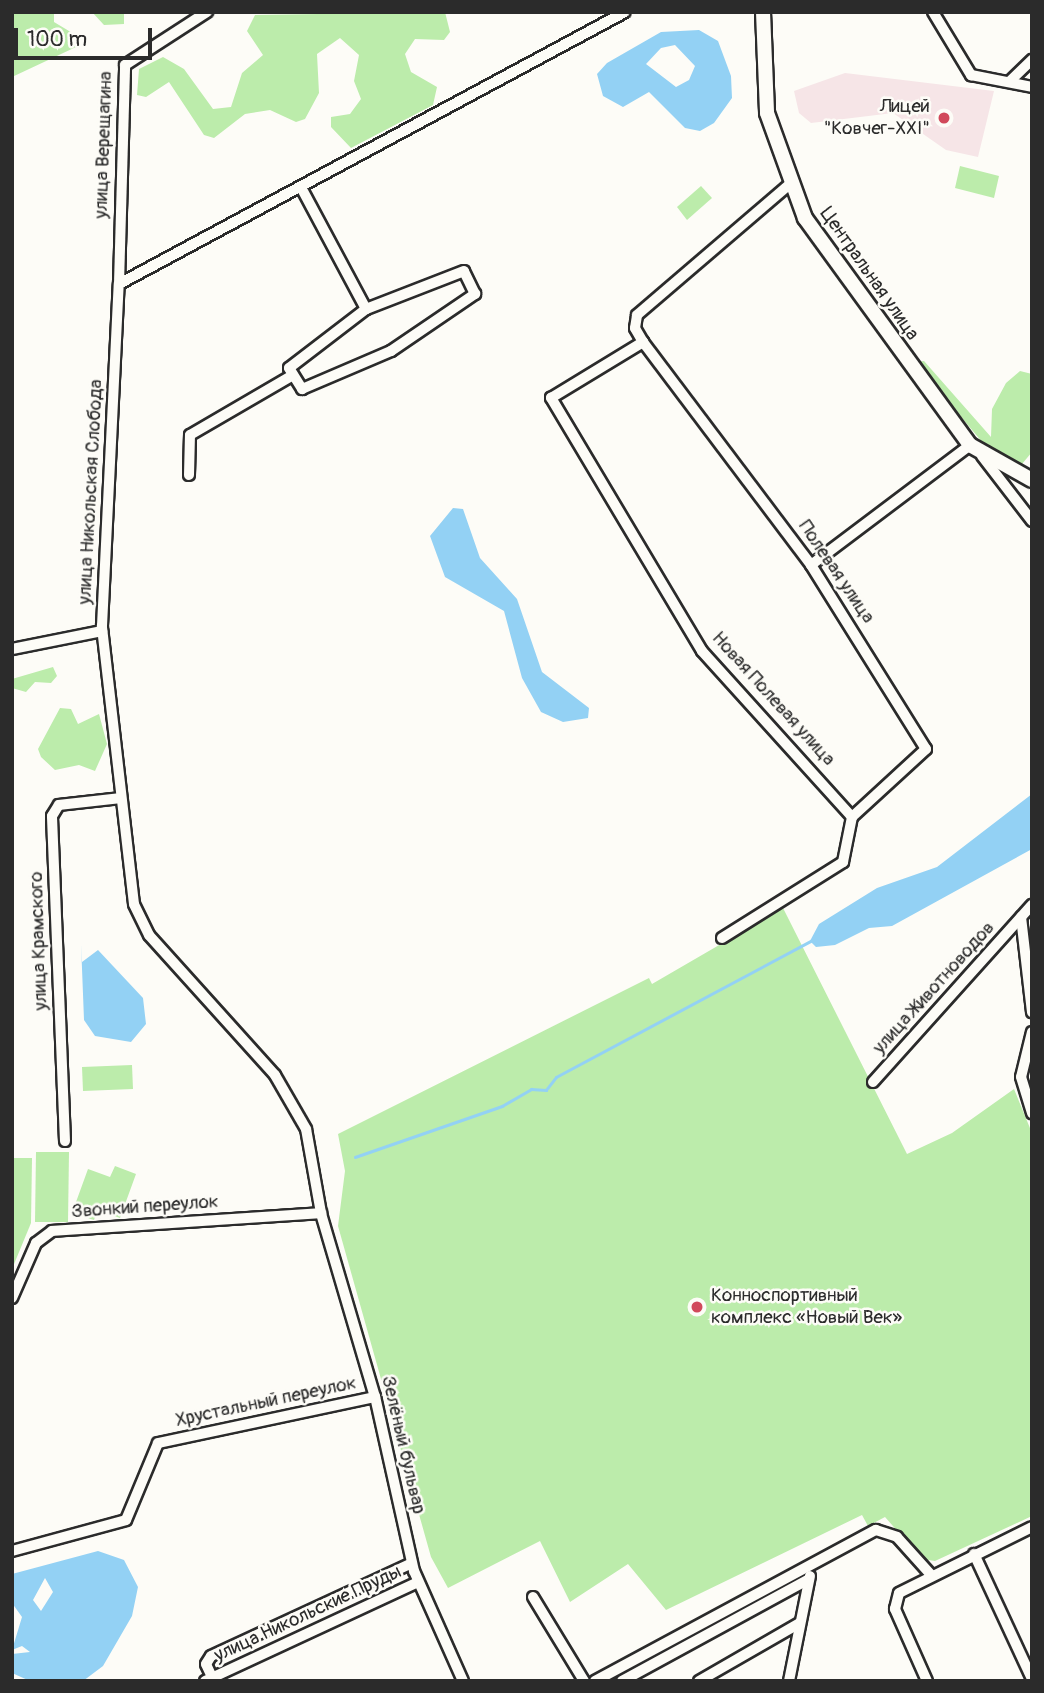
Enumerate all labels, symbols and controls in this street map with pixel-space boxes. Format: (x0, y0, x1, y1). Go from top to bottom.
scale bar (18, 14, 156, 58)
text: 100 m (27, 26, 87, 53)
street label: улица Верещагина (90, 71, 118, 219)
place label: Лицей "Ковчег-XXI" (824, 96, 930, 140)
marker: Лицей "Ковчег-XXI" (936, 110, 952, 126)
street label: Центральная улица (815, 203, 923, 345)
street label: улица Никольская Слобода (74, 379, 108, 605)
street label: Полевая улица (793, 516, 879, 628)
street label: Новая Полевая улица (707, 627, 839, 771)
street label: улица Крамского (25, 871, 53, 1011)
street label: улица Животноводов (868, 917, 1000, 1059)
street label: Звонкий переулок (71, 1190, 219, 1224)
place label: Конноспортивный комплекс «Новый Век» (711, 1285, 902, 1329)
marker: Конноспортивный комплекс «Новый Век» (689, 1299, 705, 1315)
street label: Хрустальный переулок (174, 1372, 358, 1432)
street label: Зелёный бульвар (376, 1374, 430, 1516)
street label: улица Никольские Пруды (211, 1561, 405, 1667)

